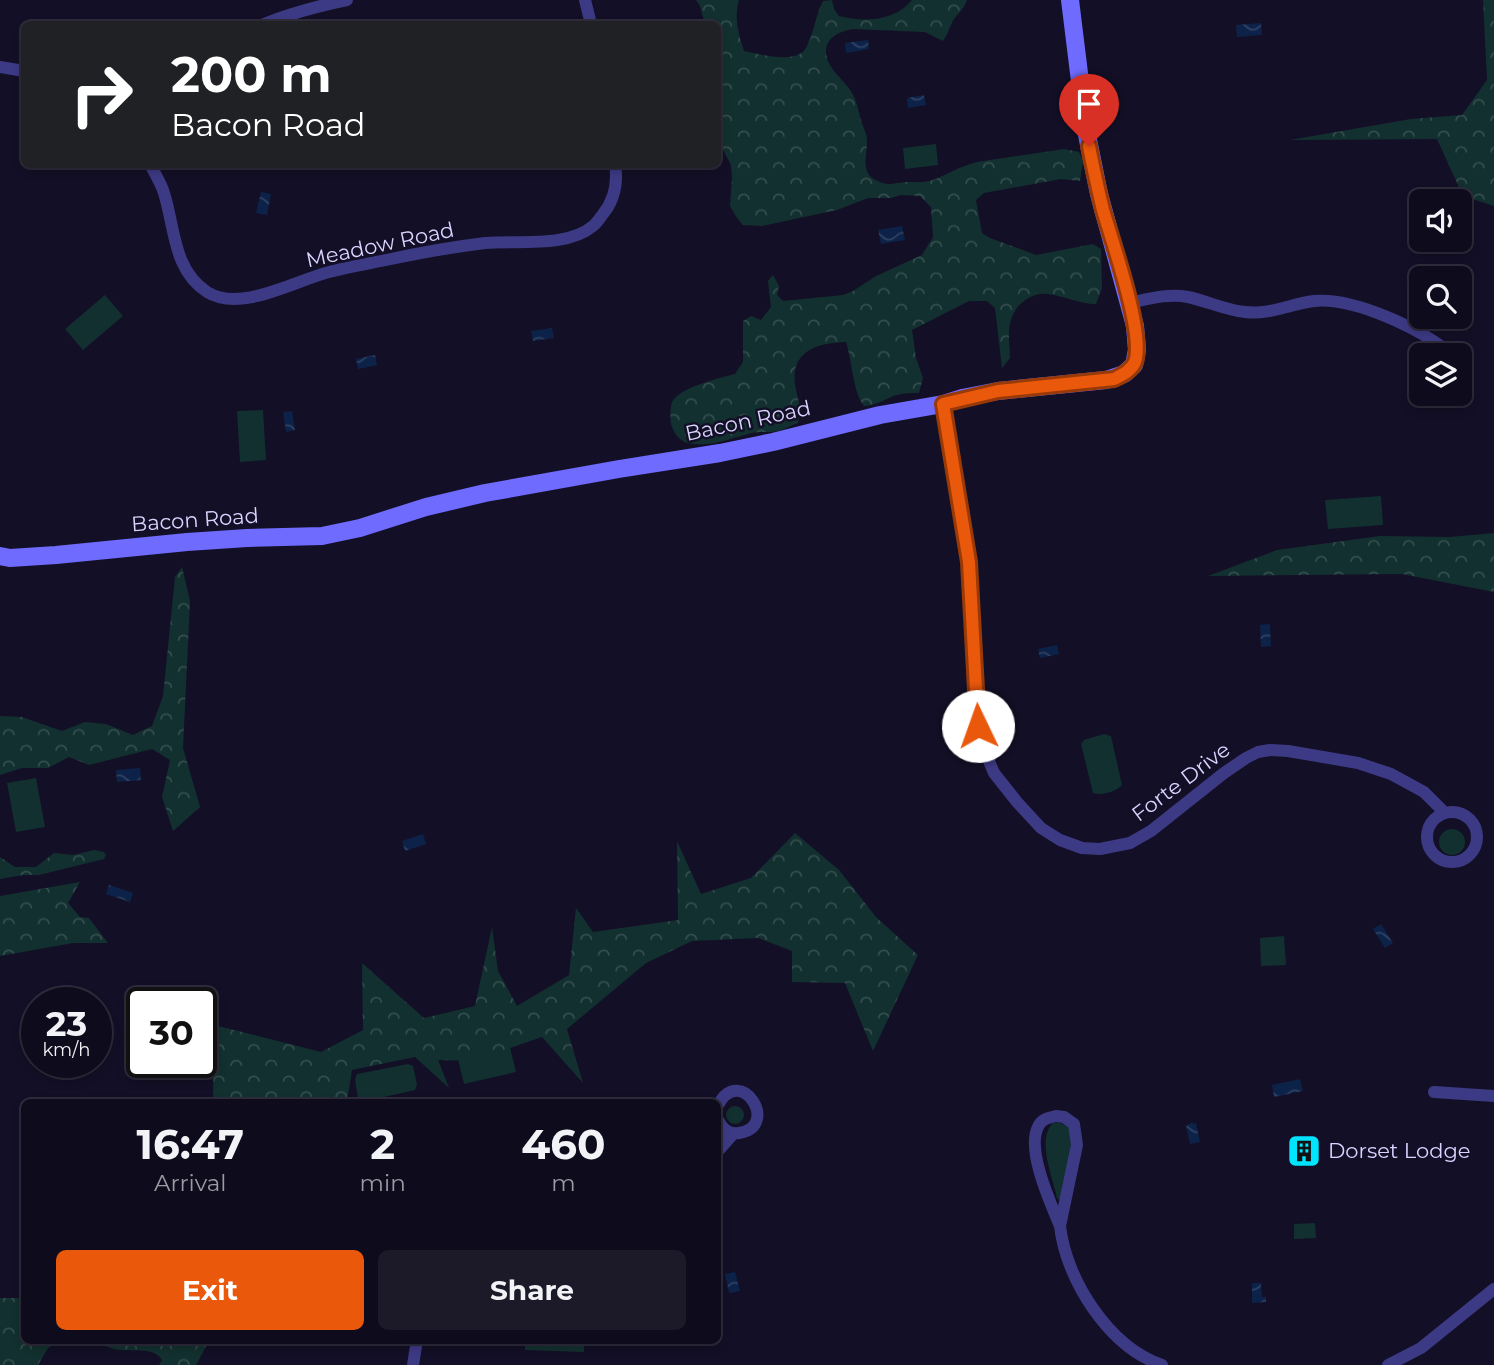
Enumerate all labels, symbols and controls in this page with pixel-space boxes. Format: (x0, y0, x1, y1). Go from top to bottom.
text: 200 m (171, 45, 332, 104)
icon: right (56, 49, 147, 140)
pin (1059, 74, 1119, 146)
icon: arrive (1070, 85, 1108, 123)
text: Bacon Road (171, 105, 366, 144)
map controls (1409, 189, 1472, 406)
button: sound (1409, 189, 1472, 252)
street label: Meadow Road (304, 217, 456, 272)
button: search (1409, 266, 1472, 329)
button: layers (1409, 343, 1472, 406)
street label: Bacon Road (683, 395, 813, 446)
street label: Bacon Road (130, 503, 260, 536)
position arrow (941, 689, 1015, 763)
street label: Forte Drive (1127, 737, 1235, 827)
speed limit sign: 30 (126, 987, 217, 1078)
text: 23 (46, 1002, 87, 1045)
text: km/h (42, 1039, 91, 1061)
text: 16:47 (137, 1118, 244, 1170)
text: 2 (370, 1118, 395, 1170)
text: 460 (521, 1118, 605, 1170)
building icon: Dorset Lodge (1285, 1132, 1323, 1170)
place label: Dorset Lodge (1328, 1138, 1471, 1163)
text: Arrival (154, 1169, 227, 1197)
text: min (360, 1169, 406, 1197)
text: m (551, 1169, 576, 1197)
button: Exit (56, 1250, 364, 1330)
button: Share (378, 1250, 686, 1330)

